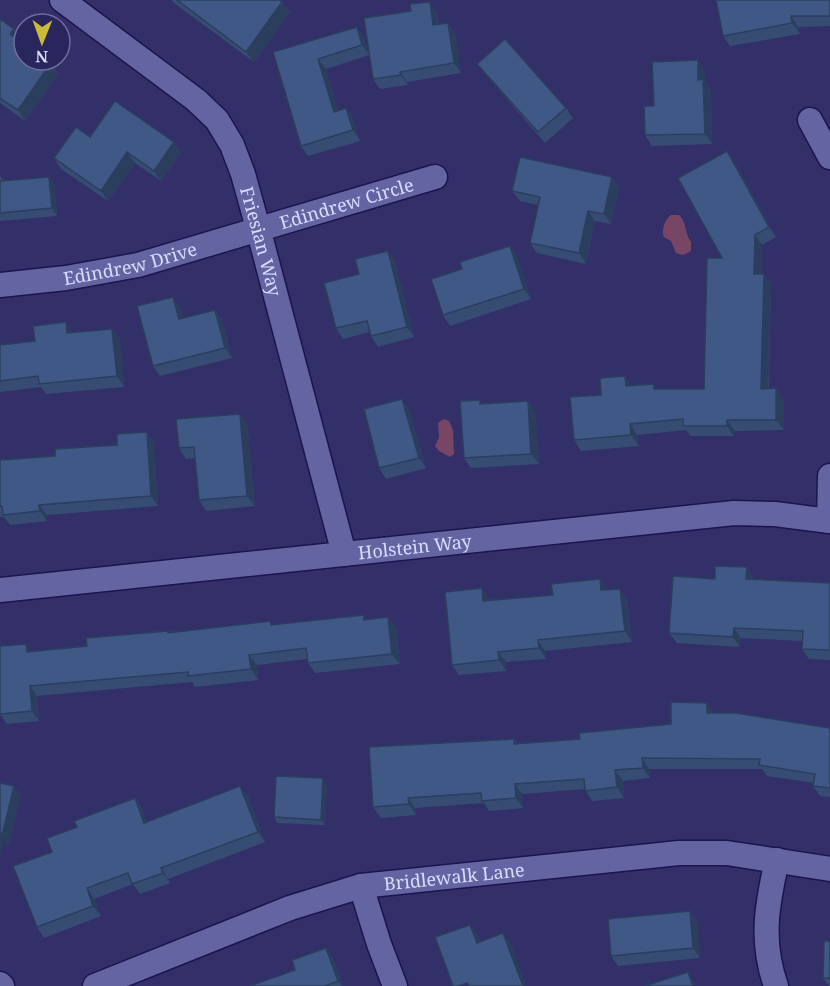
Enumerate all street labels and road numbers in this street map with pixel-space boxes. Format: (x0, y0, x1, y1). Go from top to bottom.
street label: Edindrew Circle (277, 172, 416, 234)
street label: Friesian Way (235, 184, 288, 299)
street label: Edindrew Drive (61, 236, 200, 290)
street label: Holstein Way (357, 529, 473, 564)
street label: Bridlewalk Lane (383, 857, 526, 896)

